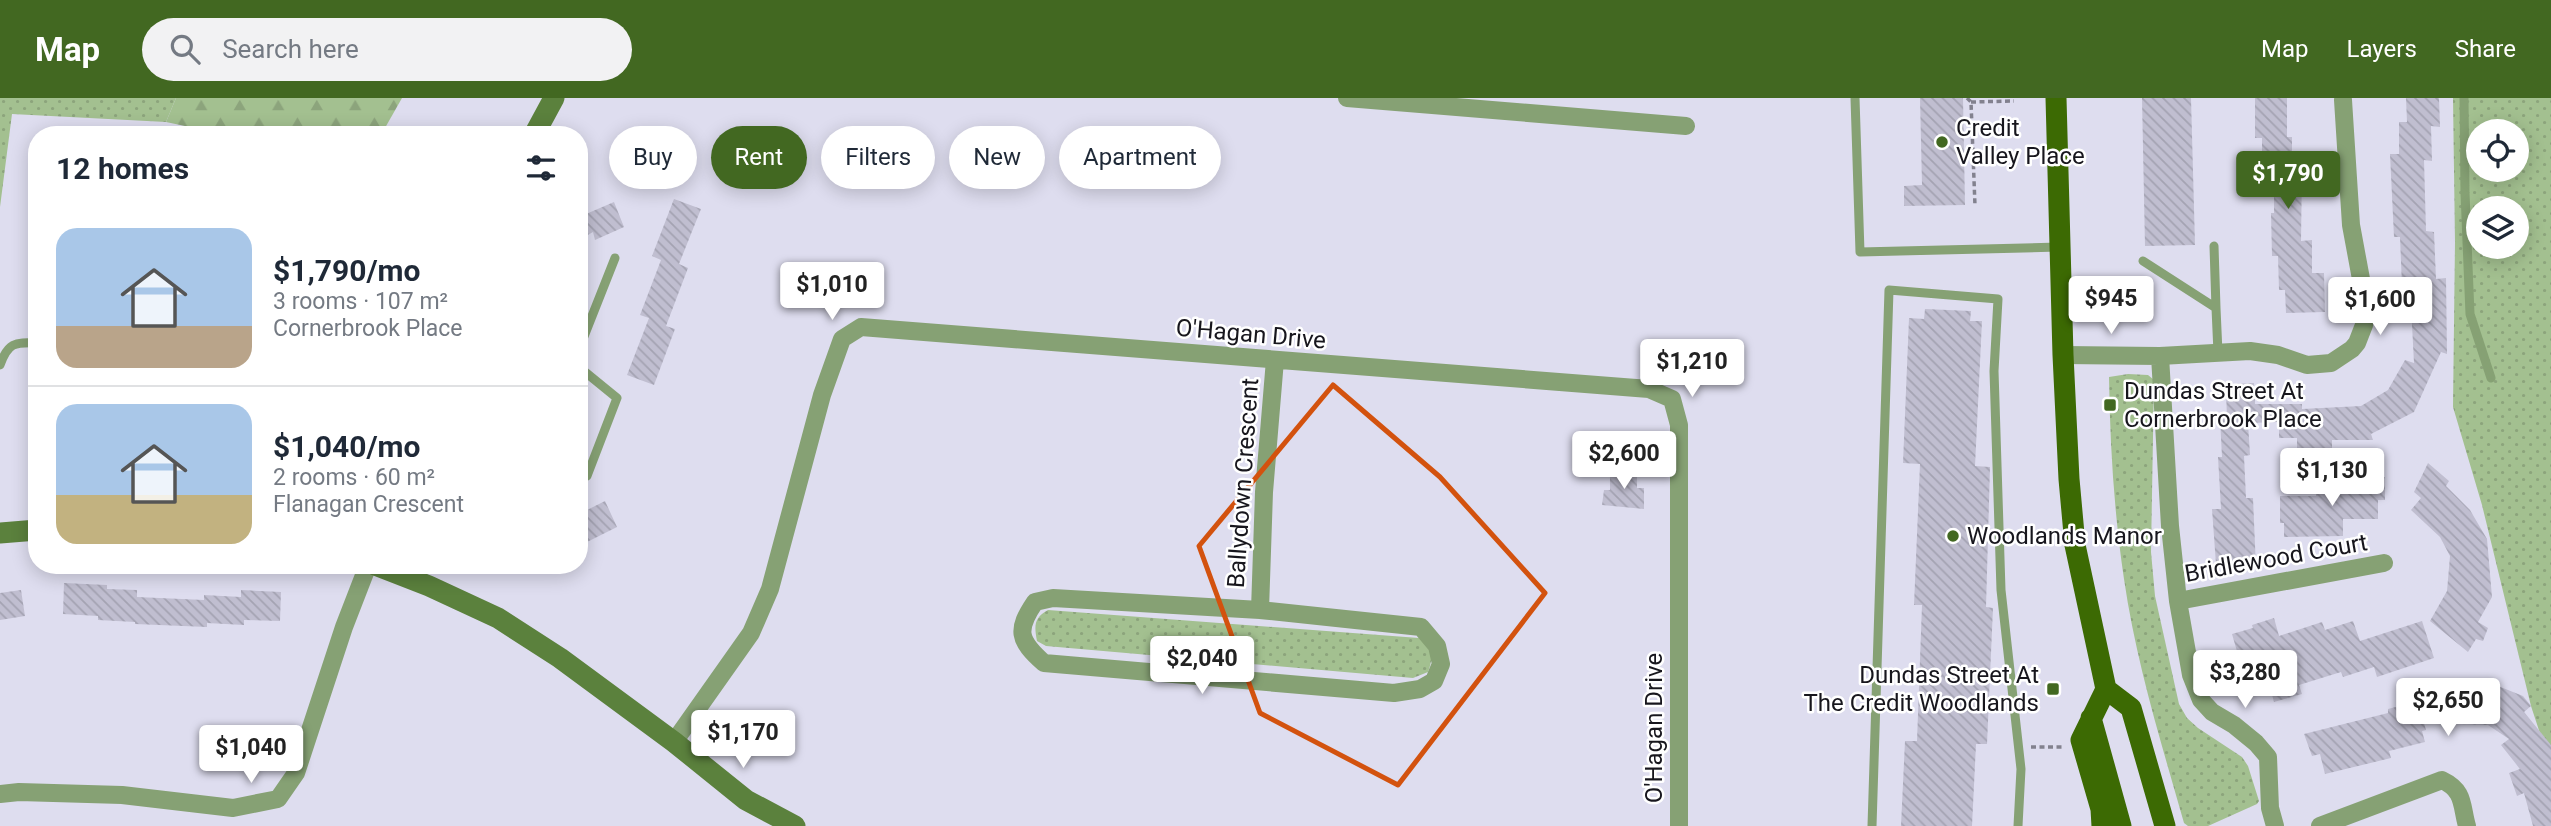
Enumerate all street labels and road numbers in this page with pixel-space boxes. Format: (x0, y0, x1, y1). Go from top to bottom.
street label: O'Hagan Drive (1175, 313, 1327, 355)
street label: Ballydown Crescent (1222, 377, 1264, 589)
street label: Bridlewood Court (2182, 528, 2370, 588)
street label: O'Hagan Drive (1640, 653, 1668, 803)

